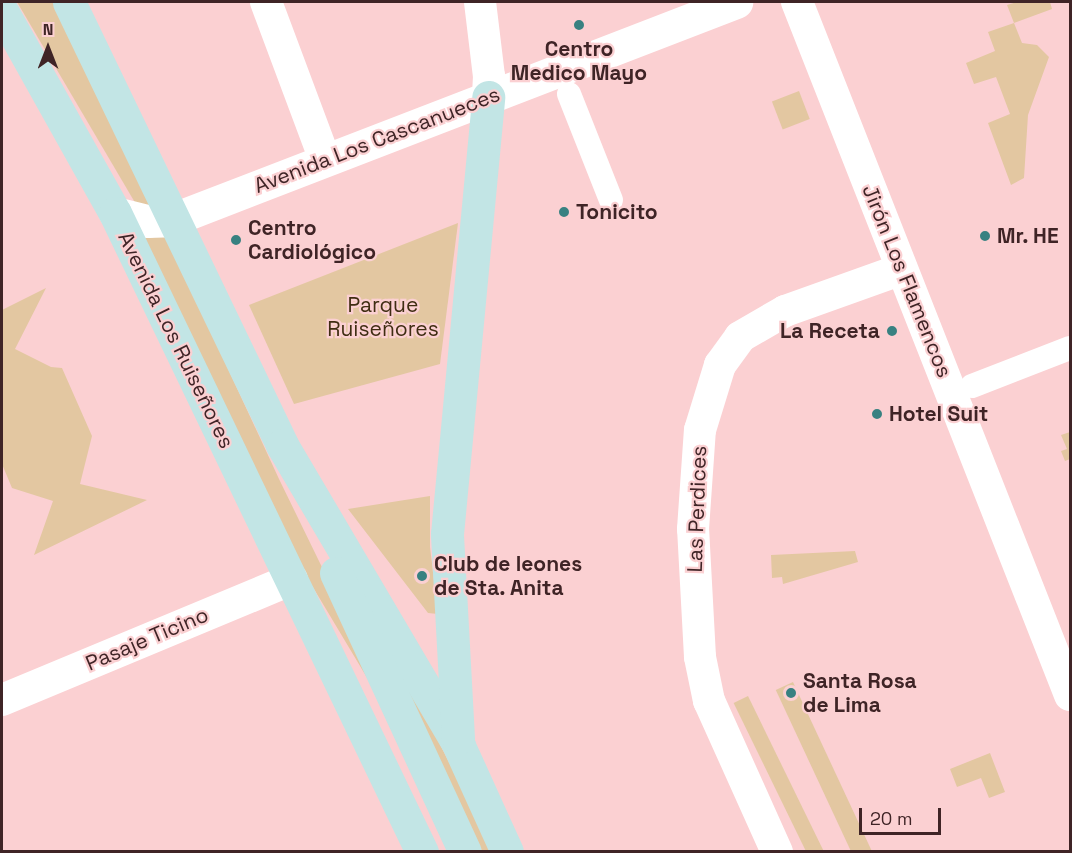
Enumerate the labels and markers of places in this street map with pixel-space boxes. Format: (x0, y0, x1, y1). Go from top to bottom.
marker: Centro Medico Mayo (570, 16, 588, 34)
place label: Centro Medico Mayo (511, 36, 647, 86)
place label: Tonicito (576, 199, 658, 225)
marker: Tonicito (557, 205, 571, 219)
place label: Centro Cardiológico (248, 215, 376, 265)
place label: Mr. HE (997, 223, 1059, 249)
marker: Mr. HE (978, 229, 992, 243)
marker: Centro Cardiológico (229, 233, 243, 247)
place label: La Receta (780, 318, 880, 344)
marker: La Receta (885, 324, 899, 338)
place label: Hotel Suit (889, 401, 988, 427)
marker: Hotel Suit (870, 407, 884, 421)
place label: Club de leones de Sta. Anita (434, 551, 582, 601)
marker: Club de leones de Sta. Anita (415, 569, 429, 583)
place label: Santa Rosa de Lima (803, 668, 917, 718)
marker: Santa Rosa de Lima (784, 686, 798, 700)

